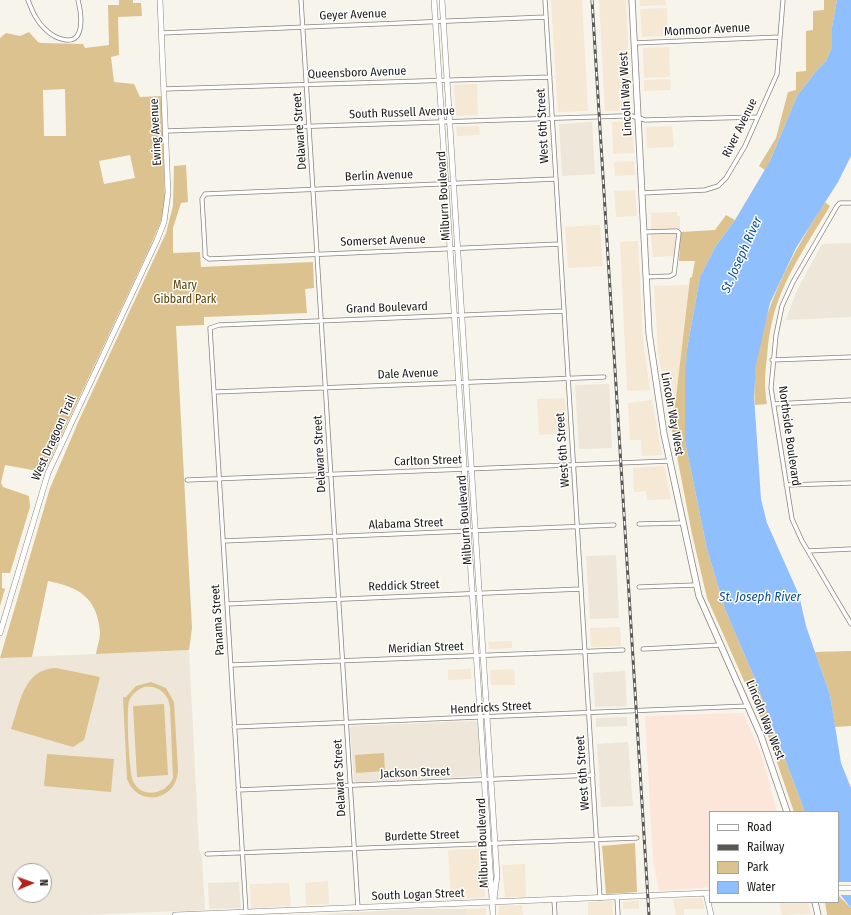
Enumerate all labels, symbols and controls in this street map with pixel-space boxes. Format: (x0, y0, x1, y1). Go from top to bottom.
street label: Geyer Avenue (319, 7, 387, 23)
street label: Monmoor Avenue (664, 21, 750, 39)
street label: Lincoln Way West (617, 51, 635, 137)
street label: Queensboro Avenue (307, 64, 407, 82)
street label: West 6th Street (534, 88, 552, 164)
street label: Delaware Street (290, 92, 310, 170)
street label: River Avenue (720, 96, 760, 160)
street label: Ewing Avenue (147, 98, 165, 166)
street label: South Russell Avenue (349, 104, 455, 122)
street label: Milburn Boulevard (434, 151, 454, 241)
street label: Berlin Avenue (345, 168, 413, 184)
water label: St. Joseph River (718, 214, 766, 296)
street label: Somerset Avenue (340, 232, 426, 250)
park label: Mary Gibbard Park (154, 279, 216, 307)
street label: Grand Boulevard (346, 299, 428, 317)
street label: Dale Avenue (378, 366, 438, 382)
street label: Lincoln Way West (658, 371, 686, 457)
street label: Northside Boulevard (775, 385, 803, 487)
street label: West Dragoon Trail (29, 393, 79, 483)
street label: West 6th Street (553, 412, 573, 488)
street label: Delaware Street (311, 415, 329, 493)
street label: Carlton Street (394, 453, 462, 469)
street label: Milburn Boulevard (455, 475, 475, 565)
street label: Alabama Street (368, 515, 444, 533)
street label: Reddick Street (368, 578, 440, 594)
street label: Panama Street (208, 584, 228, 656)
water label: St. Joseph River (719, 589, 801, 605)
street label: Meridian Street (388, 639, 464, 657)
street label: Lincoln Way West (742, 678, 788, 762)
street label: Hendricks Street (450, 699, 532, 717)
street label: West 6th Street (573, 735, 593, 811)
street label: Delaware Street (331, 739, 349, 817)
street label: Jackson Street (380, 765, 450, 781)
street label: Milburn Boulevard (474, 798, 492, 888)
legend (709, 811, 839, 903)
text: Road (747, 820, 772, 834)
street label: Burdette Street (384, 827, 460, 845)
text: Railway (747, 840, 784, 854)
text: Park (747, 860, 768, 874)
north arrow (12, 863, 52, 903)
text: N (37, 879, 50, 886)
text: Water (747, 880, 775, 894)
street label: South Logan Street (371, 886, 465, 904)

